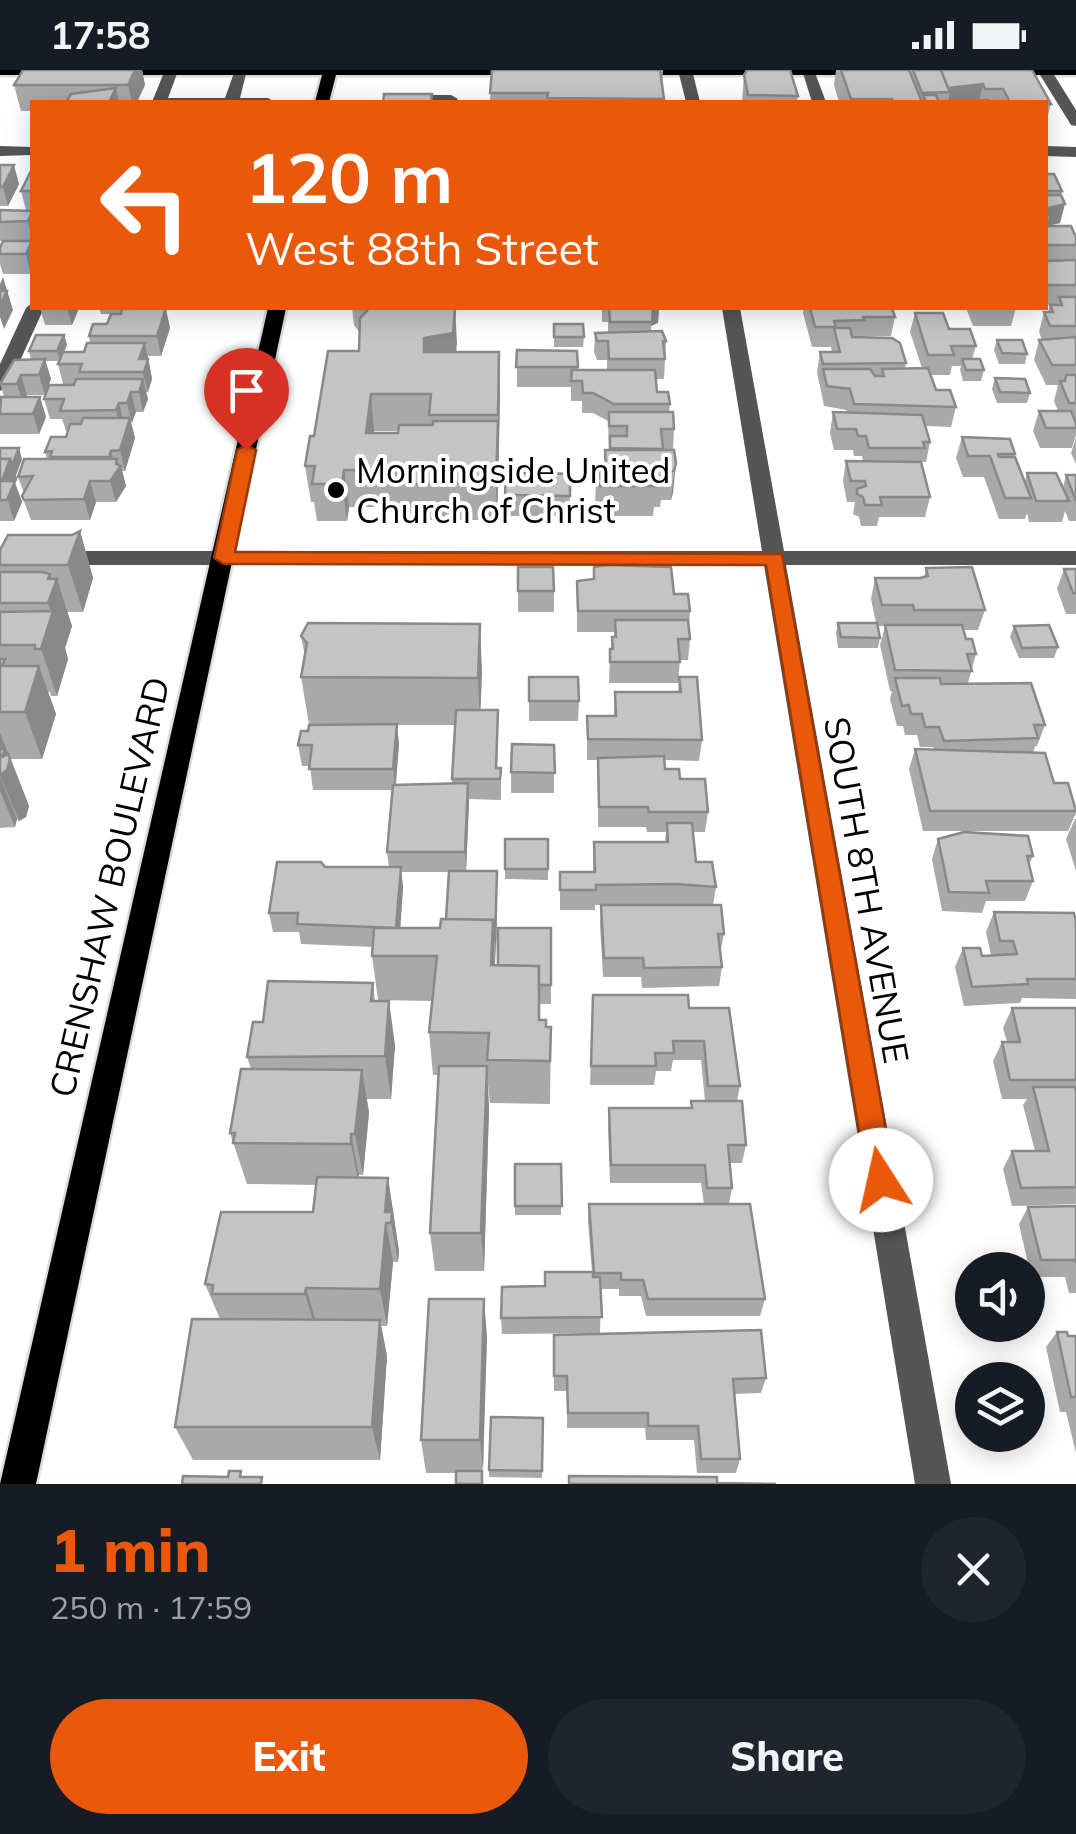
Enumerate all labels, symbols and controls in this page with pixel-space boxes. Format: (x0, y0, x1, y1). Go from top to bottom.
text: 17:58 (50, 11, 151, 59)
text: 120 m (245, 133, 453, 221)
icon: left (80, 140, 210, 270)
text: West 88th Street (245, 220, 599, 276)
pin (204, 348, 289, 451)
icon: arrive (219, 363, 274, 418)
place label: Morningside United Church of Christ (356, 448, 671, 532)
marker: Morningside United Church of Christ (325, 479, 347, 501)
street label: CRENSHAW BOULEVARD (39, 673, 179, 1101)
street label: SOUTH 8TH AVENUE (815, 714, 919, 1066)
position arrow (829, 1128, 933, 1232)
map controls (955, 1252, 1045, 1452)
button: sound (955, 1252, 1045, 1342)
button: layers (955, 1362, 1045, 1452)
text: 1 min (50, 1512, 211, 1587)
button: close (921, 1517, 1026, 1622)
text: 250 m · 17:59 (50, 1587, 252, 1627)
button: Exit (50, 1699, 528, 1814)
button: Share (548, 1699, 1026, 1814)

